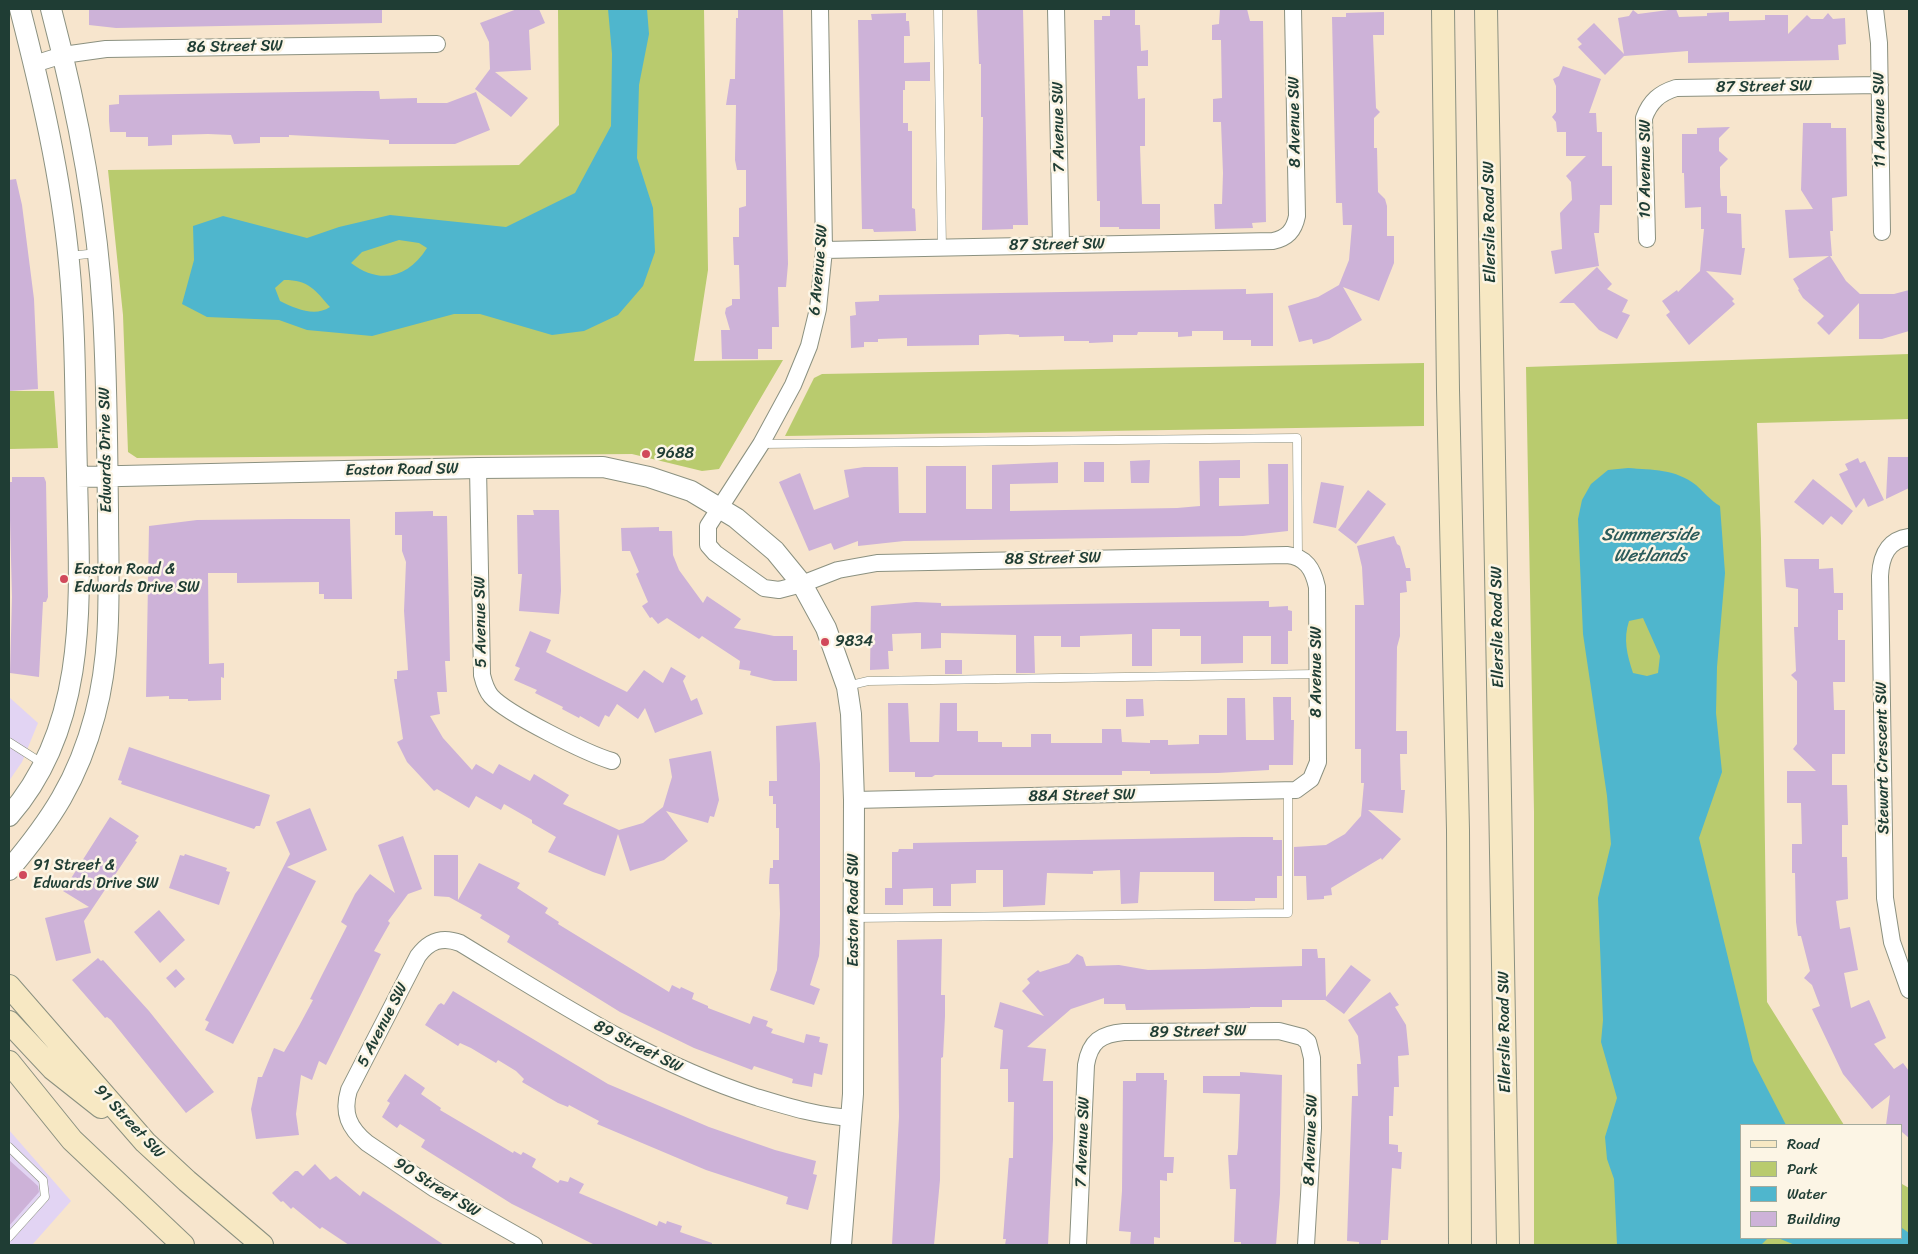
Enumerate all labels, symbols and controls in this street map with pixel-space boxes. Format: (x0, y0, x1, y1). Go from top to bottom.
street label: 86 Street SW (187, 37, 283, 57)
street label: 11 Avenue SW (1870, 72, 1890, 168)
street label: 8 Avenue SW (1285, 76, 1305, 168)
street label: 87 Street SW (1716, 77, 1812, 97)
street label: 7 Avenue SW (1049, 81, 1069, 173)
street label: 10 Avenue SW (1636, 120, 1656, 218)
street label: Ellerslie Road SW (1479, 161, 1501, 283)
street label: 6 Avenue SW (805, 224, 833, 316)
street label: 87 Street SW (1009, 235, 1105, 255)
street label: Edwards Drive SW (95, 387, 117, 513)
place label: 9688 (656, 444, 694, 464)
marker: 9688 (640, 448, 652, 460)
street label: Easton Road SW (345, 459, 459, 481)
water label: Summerside Wetlands (1601, 524, 1699, 566)
street label: 88 Street SW (1004, 549, 1102, 569)
place label: Easton Road & Edwards Drive SW (74, 560, 200, 598)
street label: Ellerslie Road SW (1487, 566, 1509, 688)
marker: Easton Road & Edwards Drive SW (58, 573, 70, 585)
street label: 5 Avenue SW (471, 576, 491, 668)
street label: 8 Avenue SW (1307, 626, 1327, 718)
place label: 9834 (835, 632, 873, 652)
marker: 9834 (819, 636, 831, 648)
street label: Stewart Crescent SW (1872, 681, 1894, 835)
street label: 88A Street SW (1028, 785, 1136, 807)
street label: Easton Road SW (844, 853, 864, 967)
place label: 91 Street & Edwards Drive SW (33, 856, 159, 894)
marker: 91 Street & Edwards Drive SW (17, 869, 29, 881)
street label: Ellerslie Road SW (1494, 971, 1516, 1093)
street label: 5 Avenue SW (354, 980, 412, 1070)
street label: 89 Street SW (590, 1016, 686, 1078)
street label: 89 Street SW (1149, 1022, 1247, 1042)
street label: 91 Street SW (90, 1081, 168, 1163)
street label: 8 Avenue SW (1300, 1094, 1322, 1186)
street label: 7 Avenue SW (1072, 1096, 1094, 1188)
legend (1740, 1124, 1903, 1239)
text: Road (1787, 1131, 1819, 1157)
street label: 90 Street SW (391, 1154, 483, 1222)
text: Park (1787, 1156, 1818, 1182)
text: Water (1787, 1181, 1827, 1207)
text: Building (1787, 1206, 1841, 1232)

